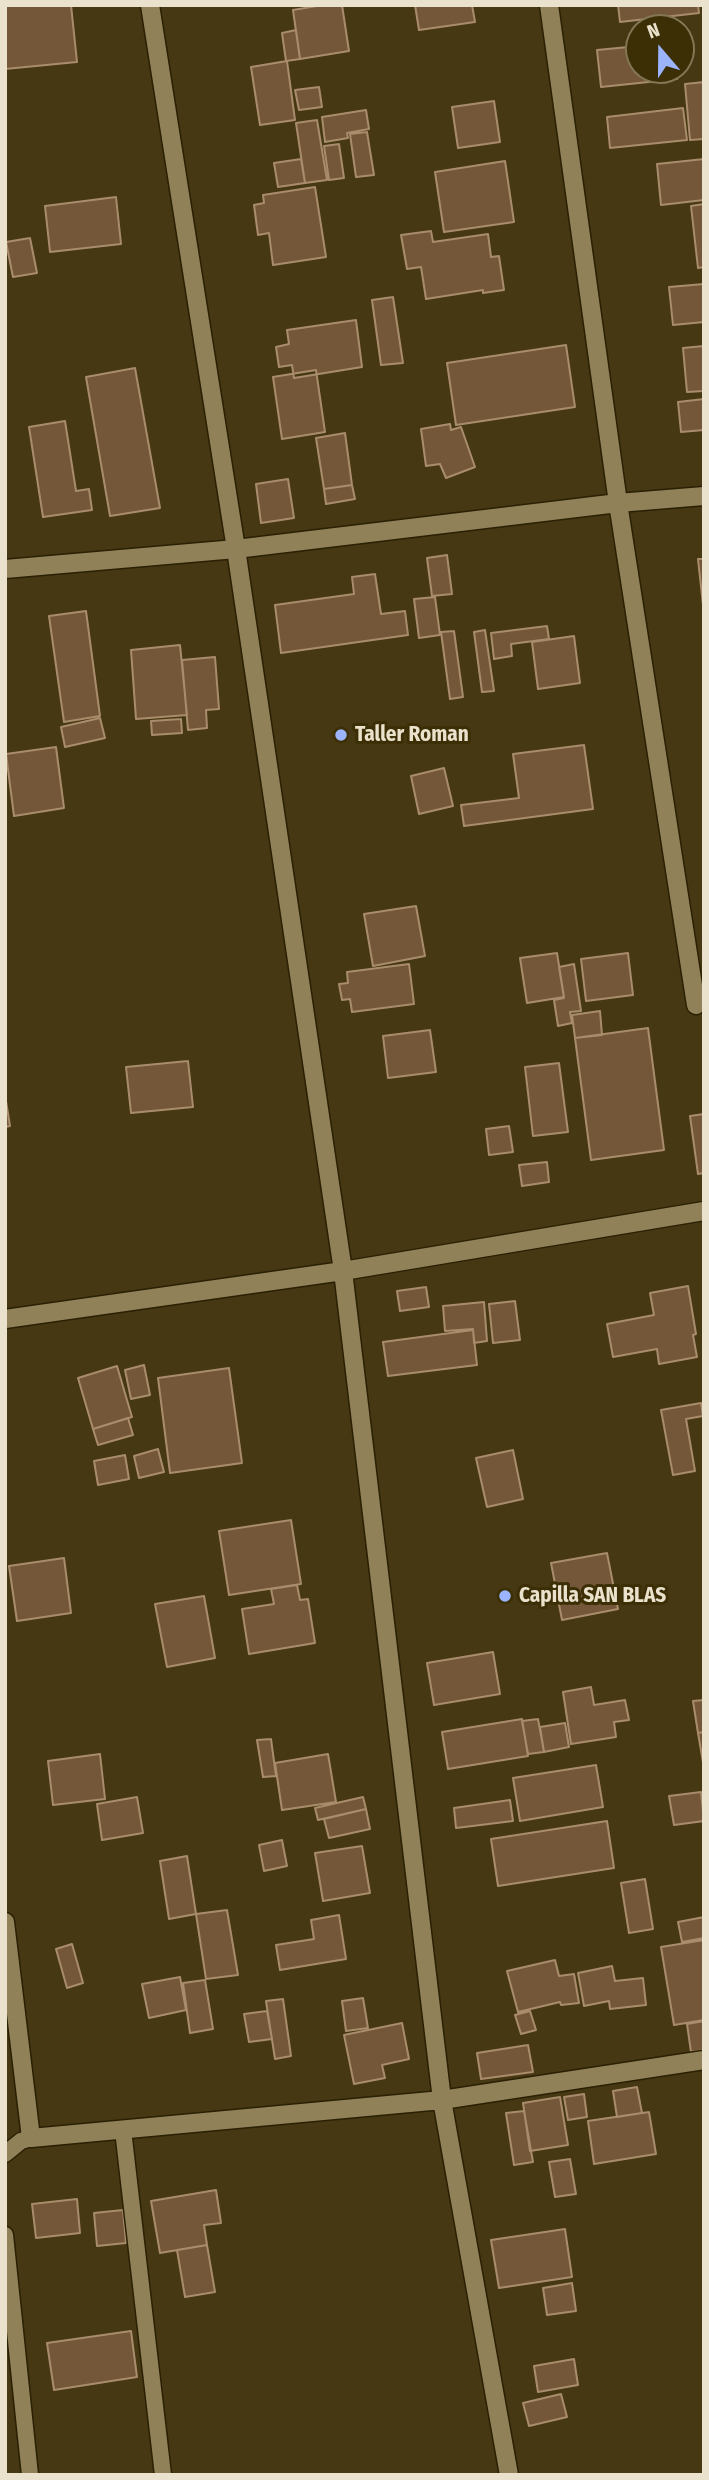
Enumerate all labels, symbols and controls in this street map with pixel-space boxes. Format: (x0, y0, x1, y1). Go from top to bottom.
north arrow (625, 14, 695, 84)
text: N (644, 18, 663, 43)
place label: Taller Roman (355, 722, 469, 748)
marker: Taller Roman (333, 727, 349, 743)
place label: Capilla SAN BLAS (519, 1583, 666, 1609)
marker: Capilla SAN BLAS (497, 1588, 513, 1604)

